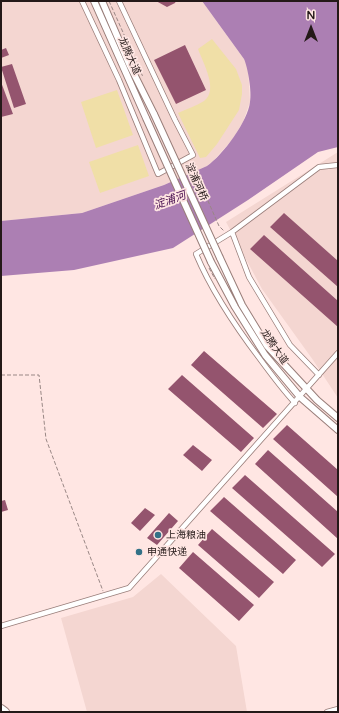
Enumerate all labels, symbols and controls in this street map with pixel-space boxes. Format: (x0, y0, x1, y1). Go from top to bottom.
north arrow (291, 8, 331, 48)
text: N (307, 9, 315, 22)
street label: 龙腾大道 (115, 35, 143, 77)
street label: 淀浦河桥 (182, 161, 210, 203)
water label: 淀浦河 (152, 189, 188, 213)
street label: 龙腾大道 (258, 327, 290, 367)
place label: 上海粮油 (166, 529, 206, 541)
marker: 上海粮油 (153, 530, 163, 540)
place label: 申通快递 (147, 546, 187, 558)
marker: 申通快递 (134, 547, 144, 557)

